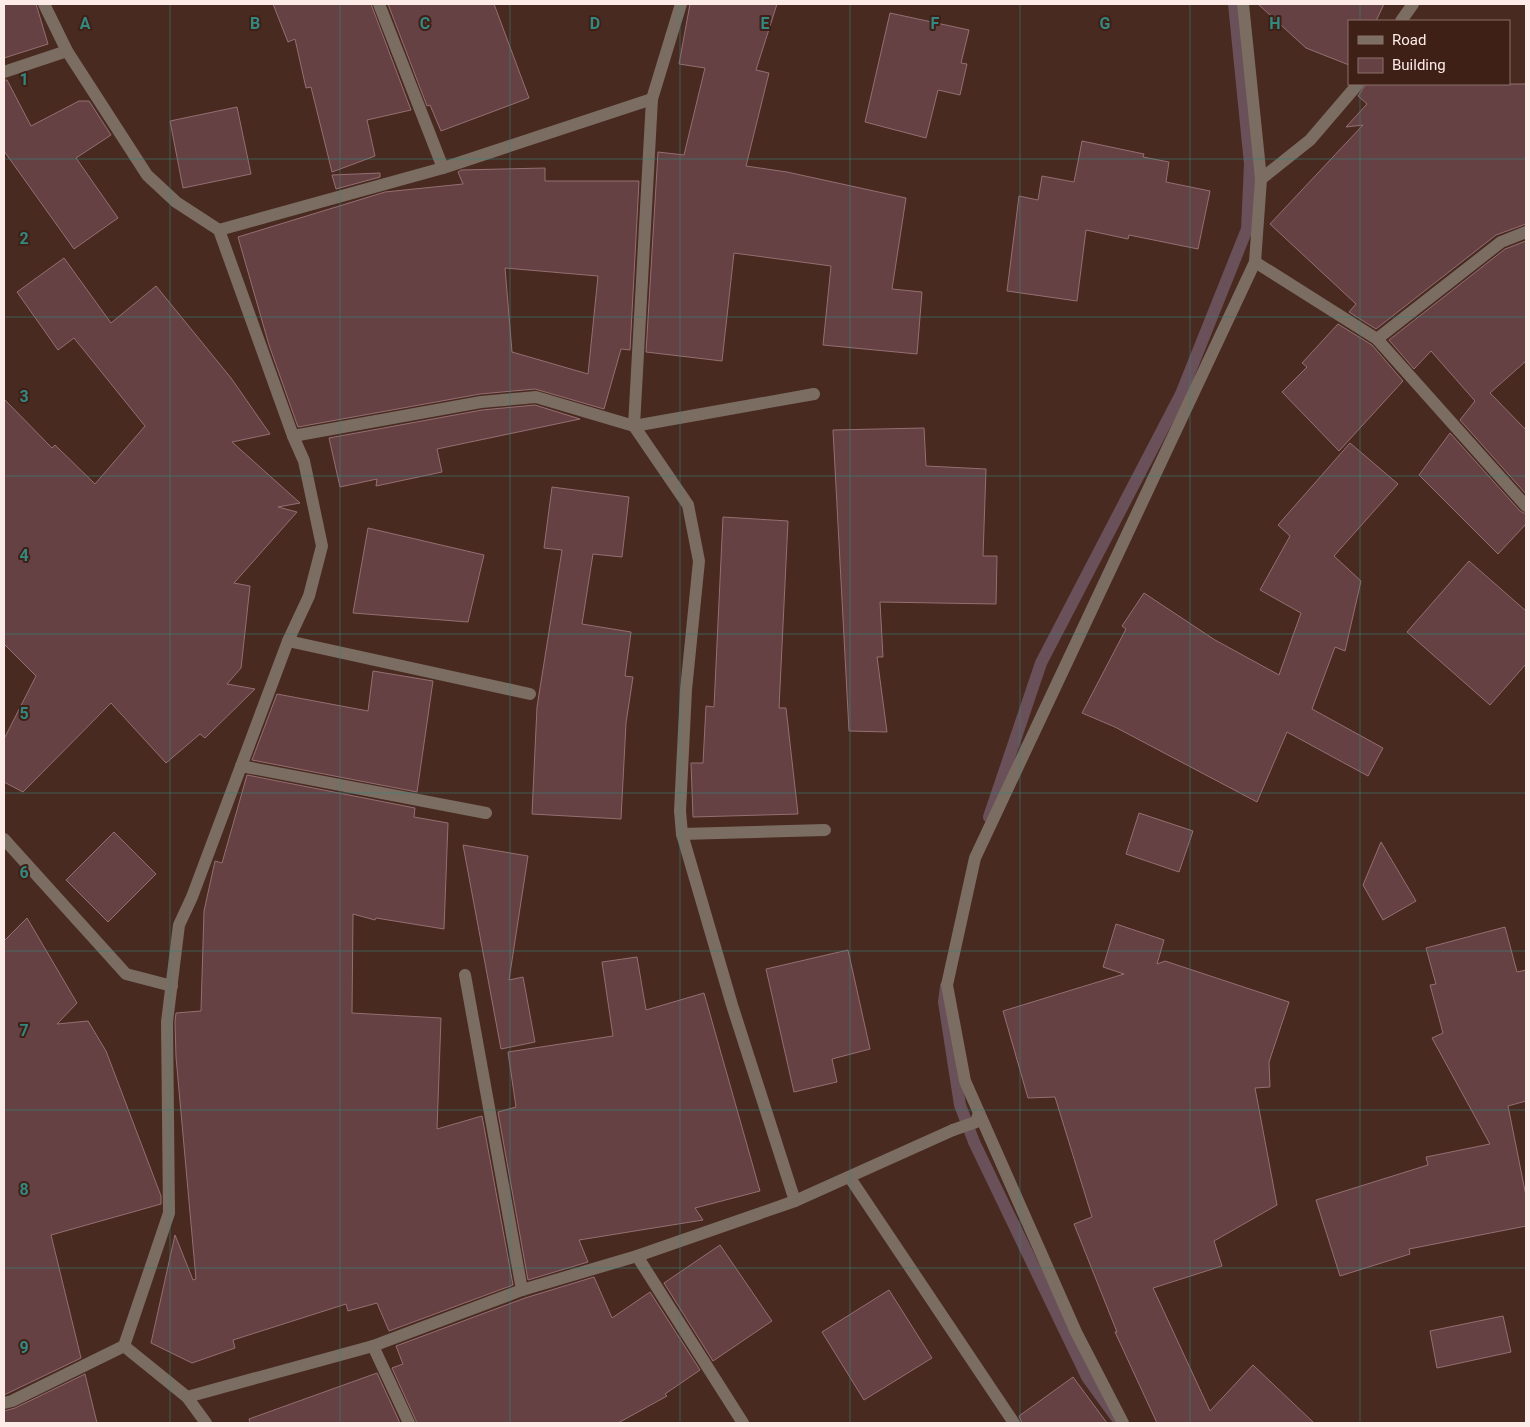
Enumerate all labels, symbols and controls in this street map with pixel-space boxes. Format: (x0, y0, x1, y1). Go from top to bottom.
text: A (80, 14, 91, 33)
text: B (250, 14, 260, 33)
text: C (420, 14, 430, 33)
text: D (590, 14, 600, 33)
text: E (761, 14, 770, 33)
text: F (931, 14, 940, 33)
text: G (1100, 14, 1111, 33)
text: H (1269, 14, 1281, 33)
legend (1348, 20, 1510, 85)
text: Road (1392, 31, 1426, 49)
text: Building (1392, 56, 1446, 74)
text: 1 (19, 70, 29, 89)
text: 2 (19, 229, 29, 248)
text: 3 (19, 387, 29, 406)
text: 4 (19, 546, 29, 565)
text: 5 (19, 704, 29, 723)
text: 6 (19, 863, 29, 882)
text: 7 (19, 1021, 29, 1040)
text: 8 (19, 1180, 29, 1199)
text: 9 (19, 1338, 29, 1357)

